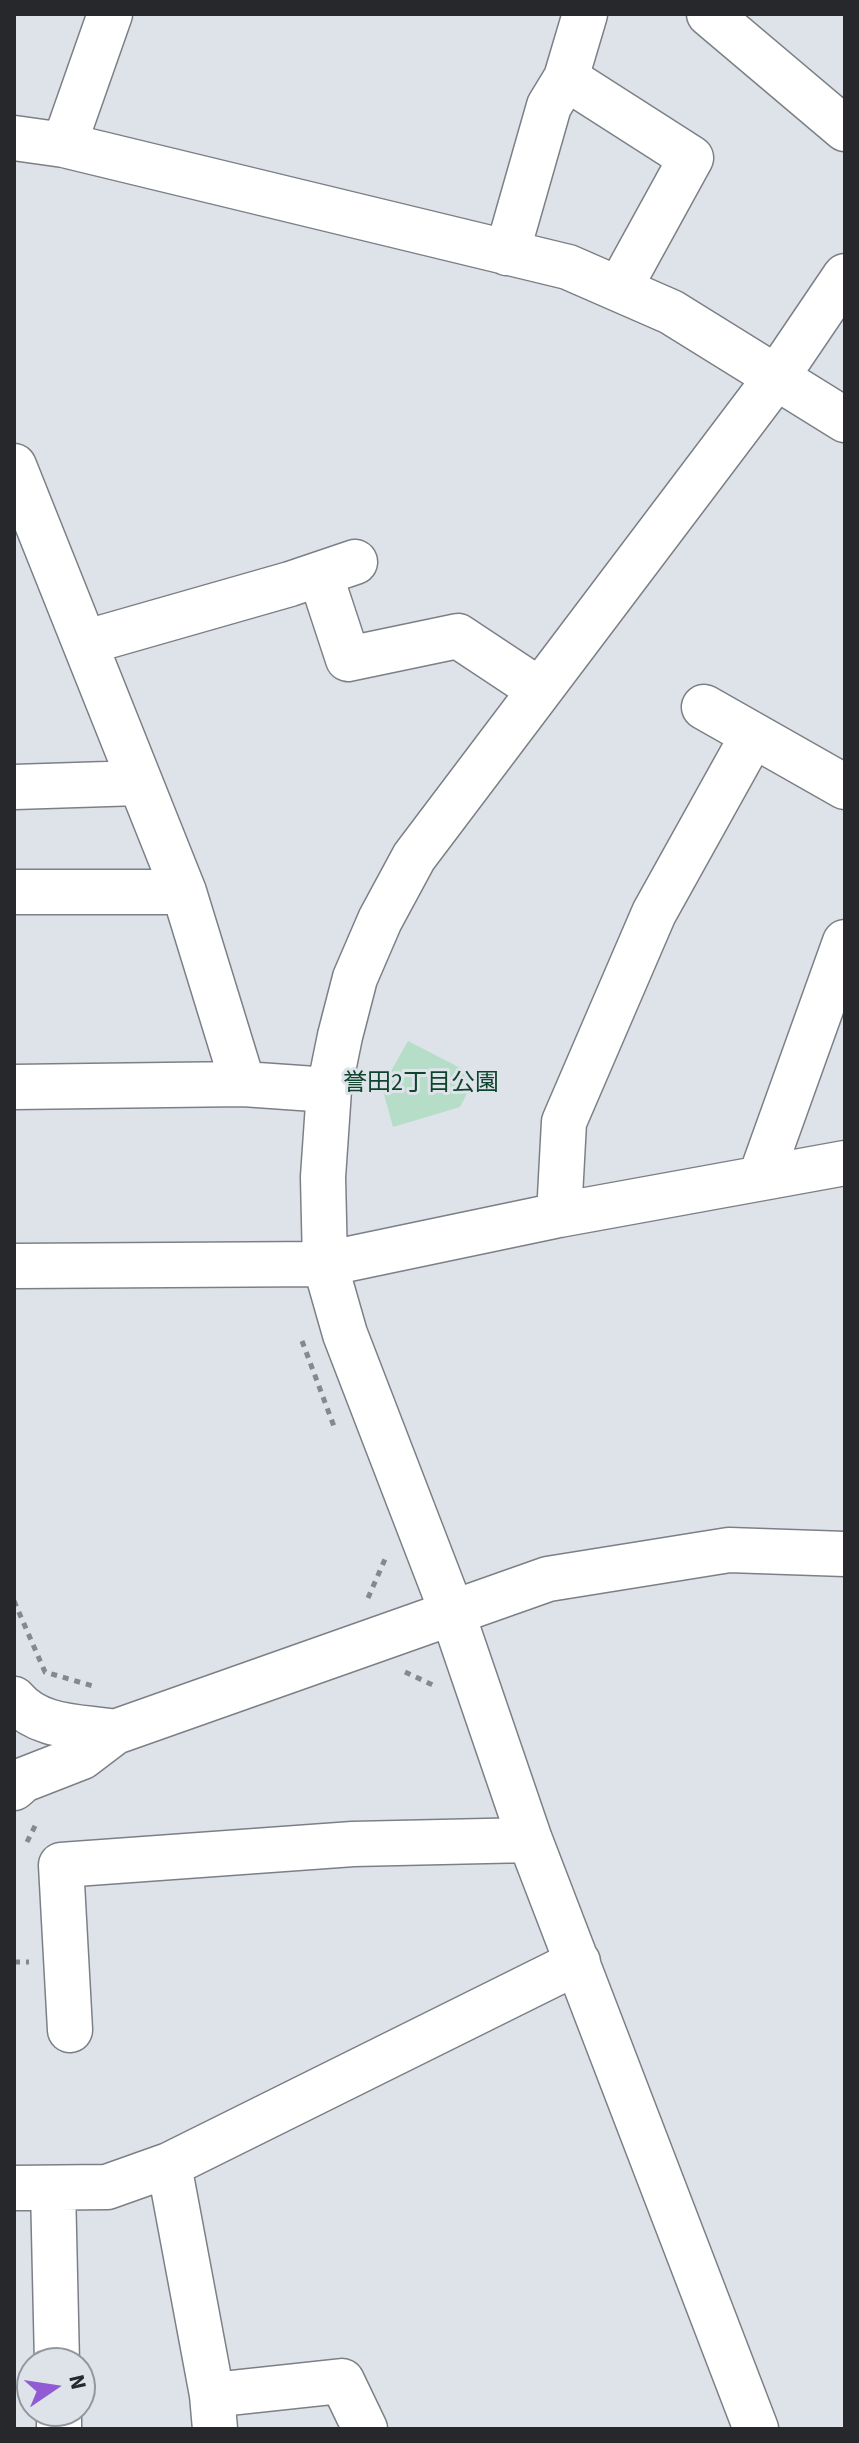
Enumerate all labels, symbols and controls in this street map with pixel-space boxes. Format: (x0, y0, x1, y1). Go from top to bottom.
park label: 誉田2丁目公園 (343, 1071, 499, 1099)
north arrow (16, 2347, 96, 2427)
text: N (60, 2371, 95, 2393)

